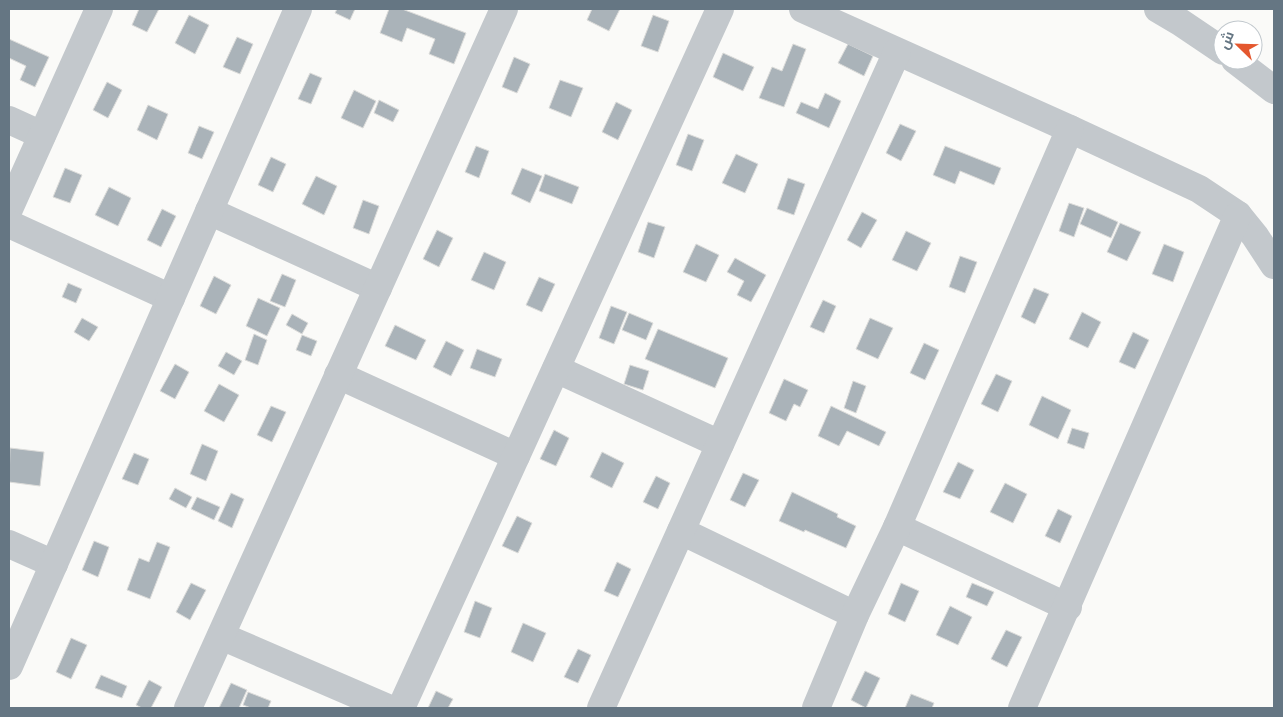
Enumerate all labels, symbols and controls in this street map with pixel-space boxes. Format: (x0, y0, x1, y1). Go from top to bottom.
north arrow (1213, 20, 1263, 70)
text: ش (1215, 28, 1238, 52)

